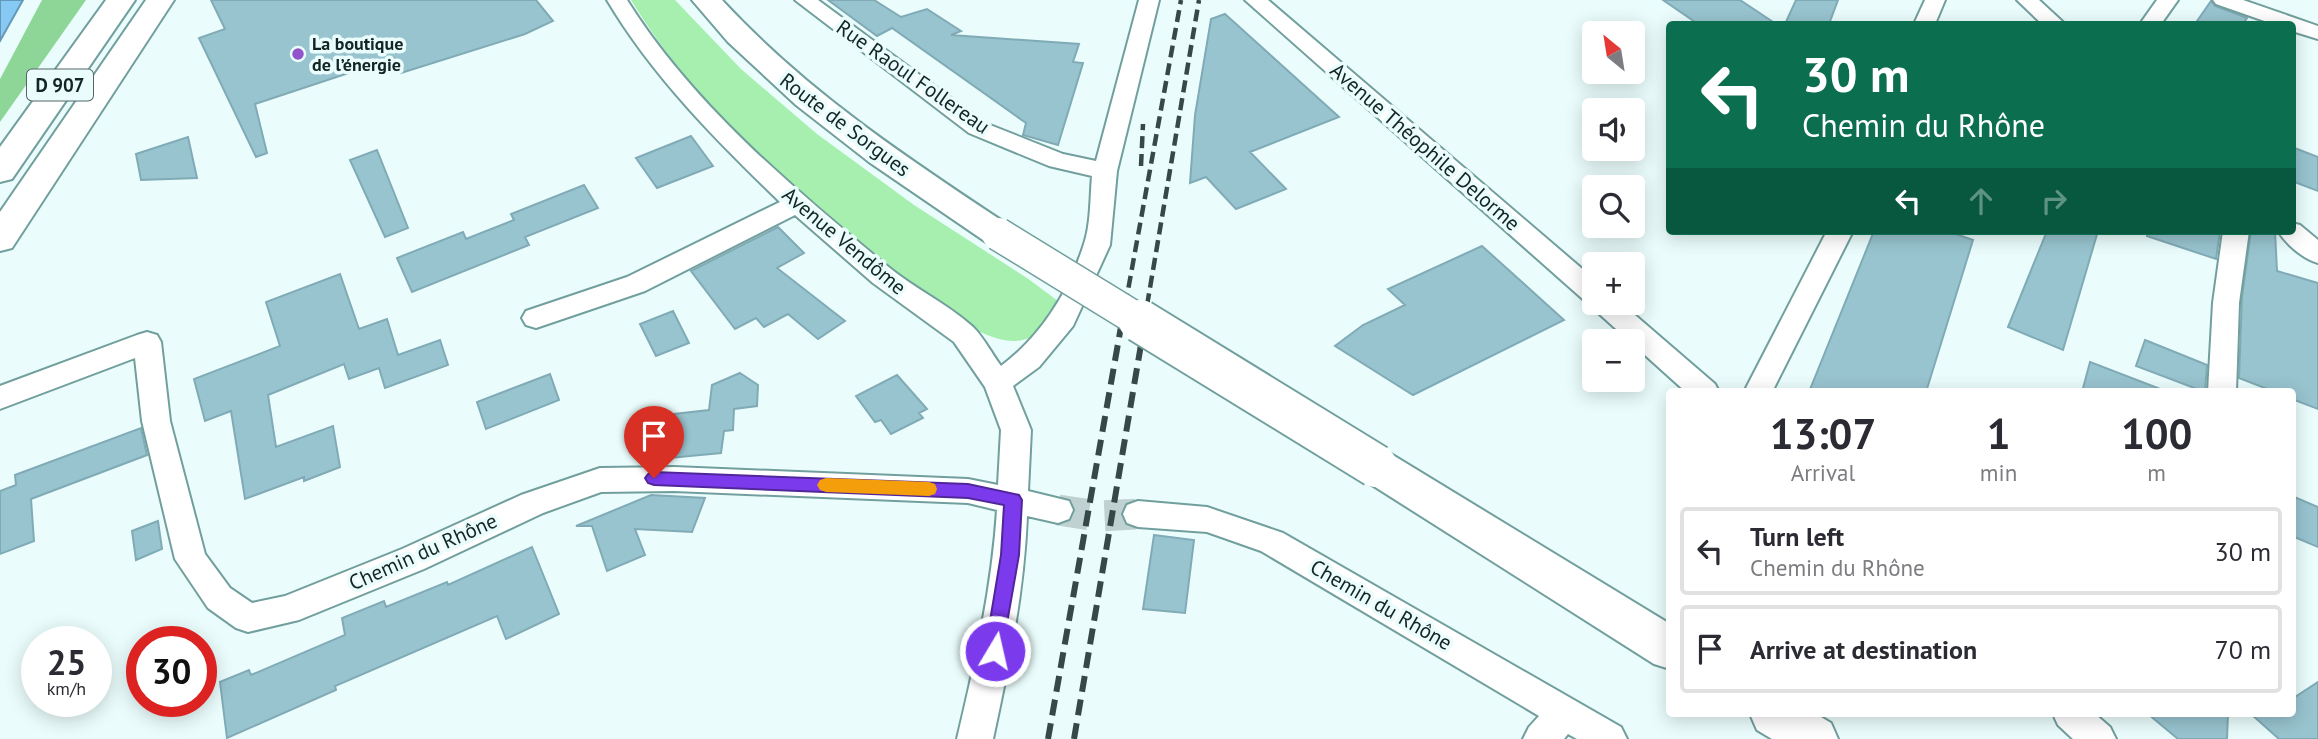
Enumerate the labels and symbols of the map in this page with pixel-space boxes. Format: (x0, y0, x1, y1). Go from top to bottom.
street label: Rue Raoul Follereau (831, 13, 995, 140)
north arrow (1582, 21, 1645, 84)
place label: La boutique de l’énergie (312, 32, 403, 76)
marker: La boutique de l’énergie (290, 46, 306, 62)
street label: Avenue Théophile Delorme (1325, 57, 1526, 236)
street label: Route de Sorgues (775, 67, 916, 182)
road number: D 907 (27, 69, 93, 100)
street label: Avenue Vendôme (777, 181, 912, 300)
pin (624, 406, 684, 478)
street label: Chemin du Rhône (344, 507, 501, 596)
street label: Chemin du Rhône (1305, 553, 1457, 656)
position arrow (958, 614, 1032, 688)
speed limit sign: 30 (126, 626, 217, 717)

